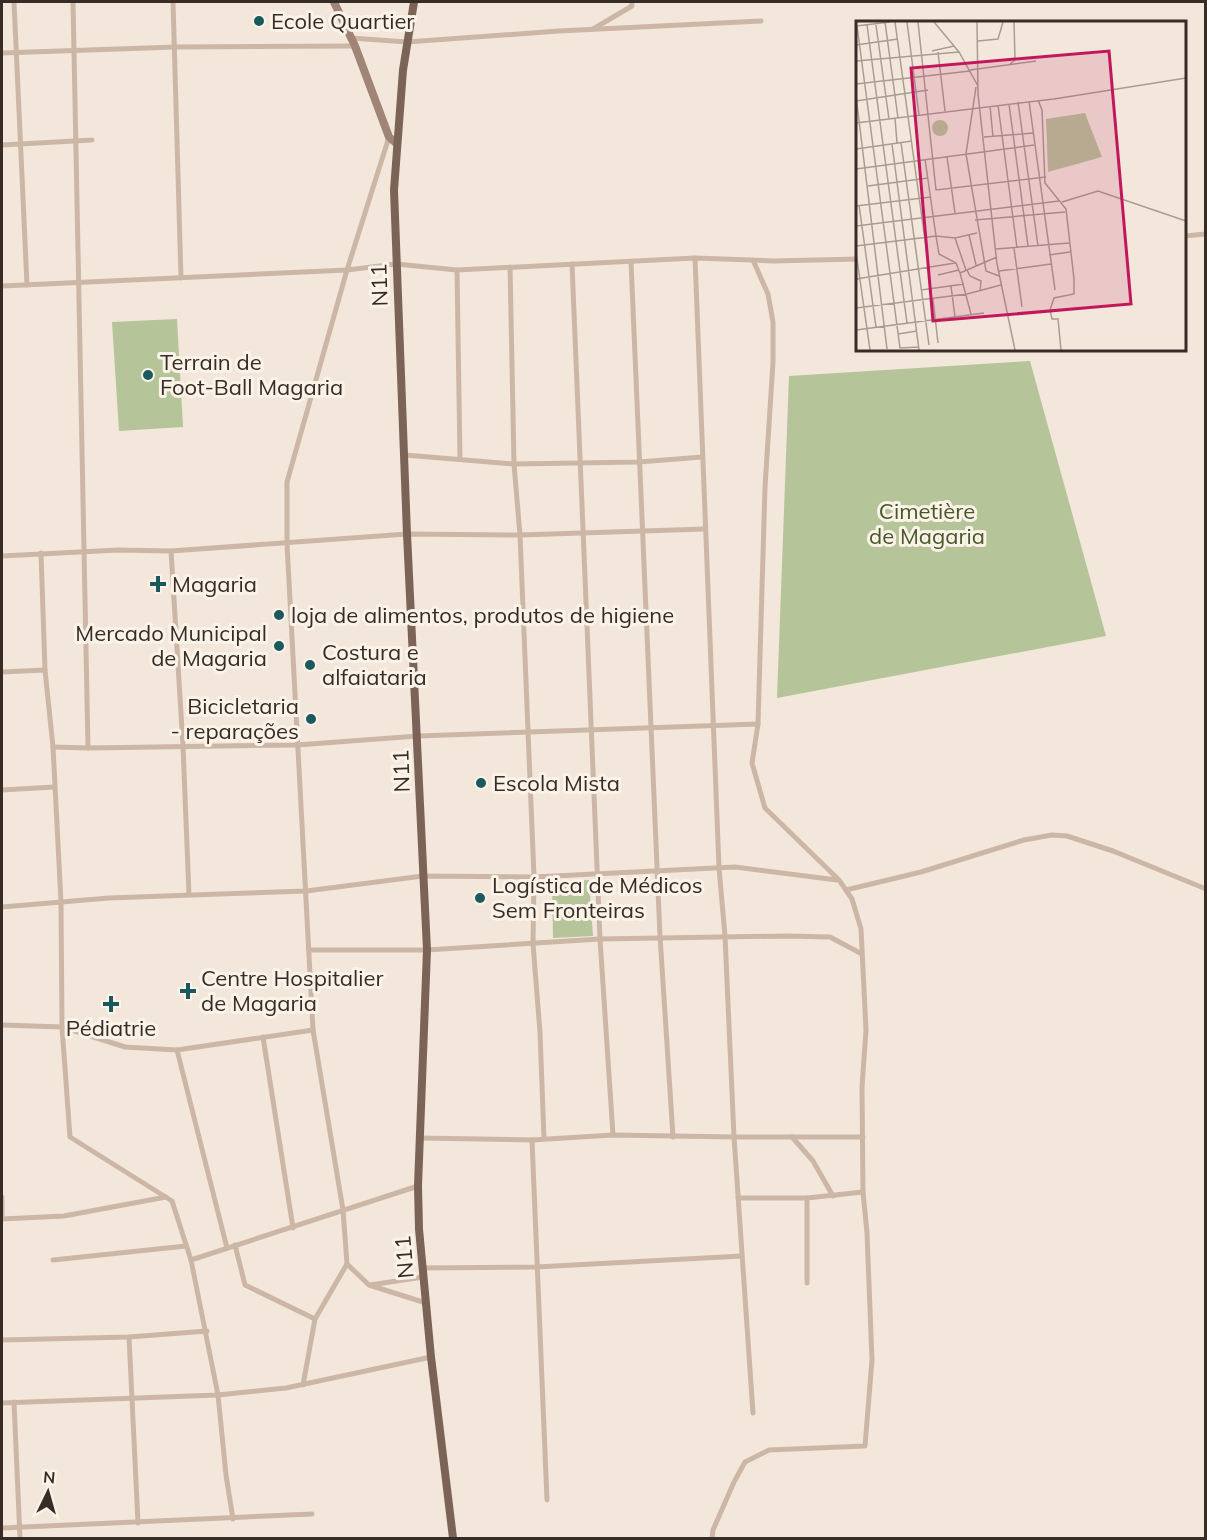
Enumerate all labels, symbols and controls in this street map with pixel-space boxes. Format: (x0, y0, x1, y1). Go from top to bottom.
place label: Ecole Quartier (271, 7, 414, 35)
marker: Ecole Quartier (252, 14, 266, 28)
inset map (856, 21, 1186, 351)
street label: N11 (364, 263, 394, 307)
place label: Terrain de Foot-Ball Magaria (160, 348, 343, 401)
marker: Terrain de Foot-Ball Magaria (141, 368, 155, 382)
park label: Cimetière de Magaria (869, 497, 985, 550)
place label: Magaria (172, 570, 257, 598)
marker: Magaria (149, 575, 167, 593)
place label: loja de alimentos, produtos de higiene (291, 601, 674, 629)
marker: loja de alimentos, produtos de higiene (272, 608, 286, 622)
place label: Mercado Municipal de Magaria (75, 619, 267, 672)
place label: Costura e alfaiataria (322, 638, 427, 691)
marker: Mercado Municipal de Magaria (272, 639, 286, 653)
marker: Costura e alfaiataria (303, 658, 317, 672)
place label: Bicicletaria - reparações (170, 692, 299, 745)
marker: Bicicletaria - reparações (304, 712, 318, 726)
street label: N11 (386, 749, 416, 793)
place label: Escola Mista (493, 769, 620, 797)
marker: Escola Mista (474, 776, 488, 790)
place label: Logística de Médicos Sem Fronteiras (492, 871, 703, 924)
marker: Logística de Médicos Sem Fronteiras (473, 891, 487, 905)
place label: Centre Hospitalier de Magaria (201, 964, 383, 1017)
marker: Centre Hospitalier de Magaria (179, 982, 197, 1000)
marker: Pédiatrie (102, 995, 120, 1013)
place label: Pédiatrie (66, 1014, 156, 1042)
street label: N11 (388, 1234, 420, 1280)
north arrow (18, 1462, 78, 1522)
text: N (42, 1467, 56, 1488)

